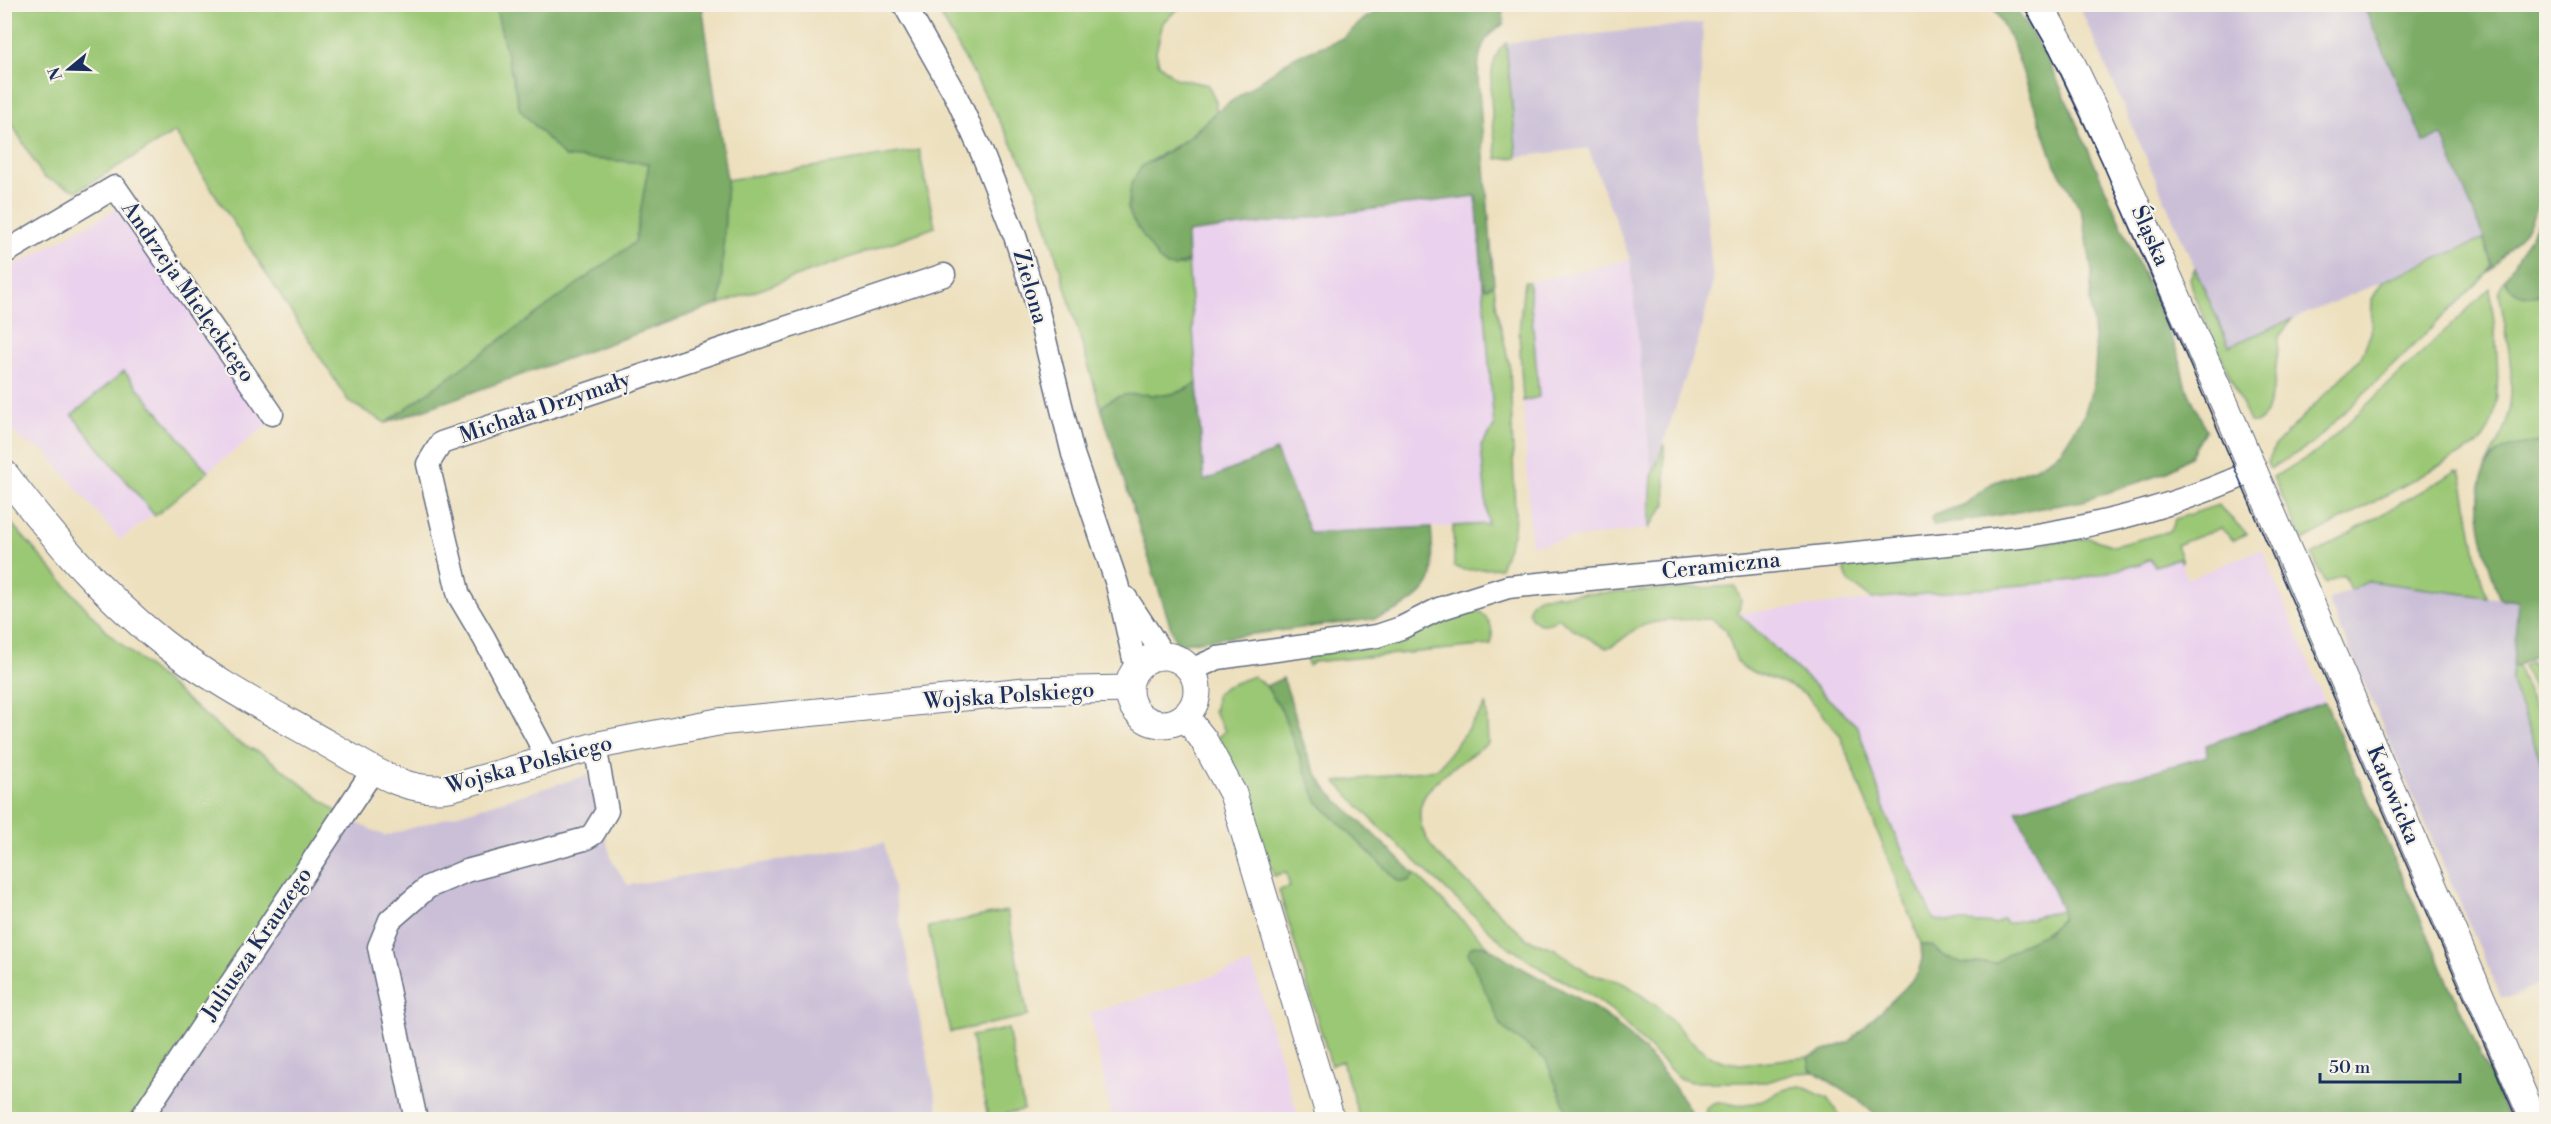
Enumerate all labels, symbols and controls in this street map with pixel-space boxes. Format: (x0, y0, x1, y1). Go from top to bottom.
north arrow (39, 39, 99, 99)
text: N (44, 64, 67, 83)
street label: Andrzeja Mielęckiego (115, 195, 261, 388)
street label: Śląska (2125, 201, 2177, 271)
street label: Zielona (1007, 247, 1054, 328)
street label: Michała Drzymały (456, 366, 635, 450)
street label: Ceramiczna (1660, 546, 1783, 586)
street label: Wojska Polskiego (922, 677, 1095, 716)
street label: Wojska Polskiego (442, 730, 615, 800)
street label: Katowicka (2360, 742, 2426, 849)
street label: Juliusza Krauzego (195, 862, 318, 1026)
scale bar (2320, 1046, 2460, 1084)
text: 50 m (2329, 1056, 2371, 1079)

